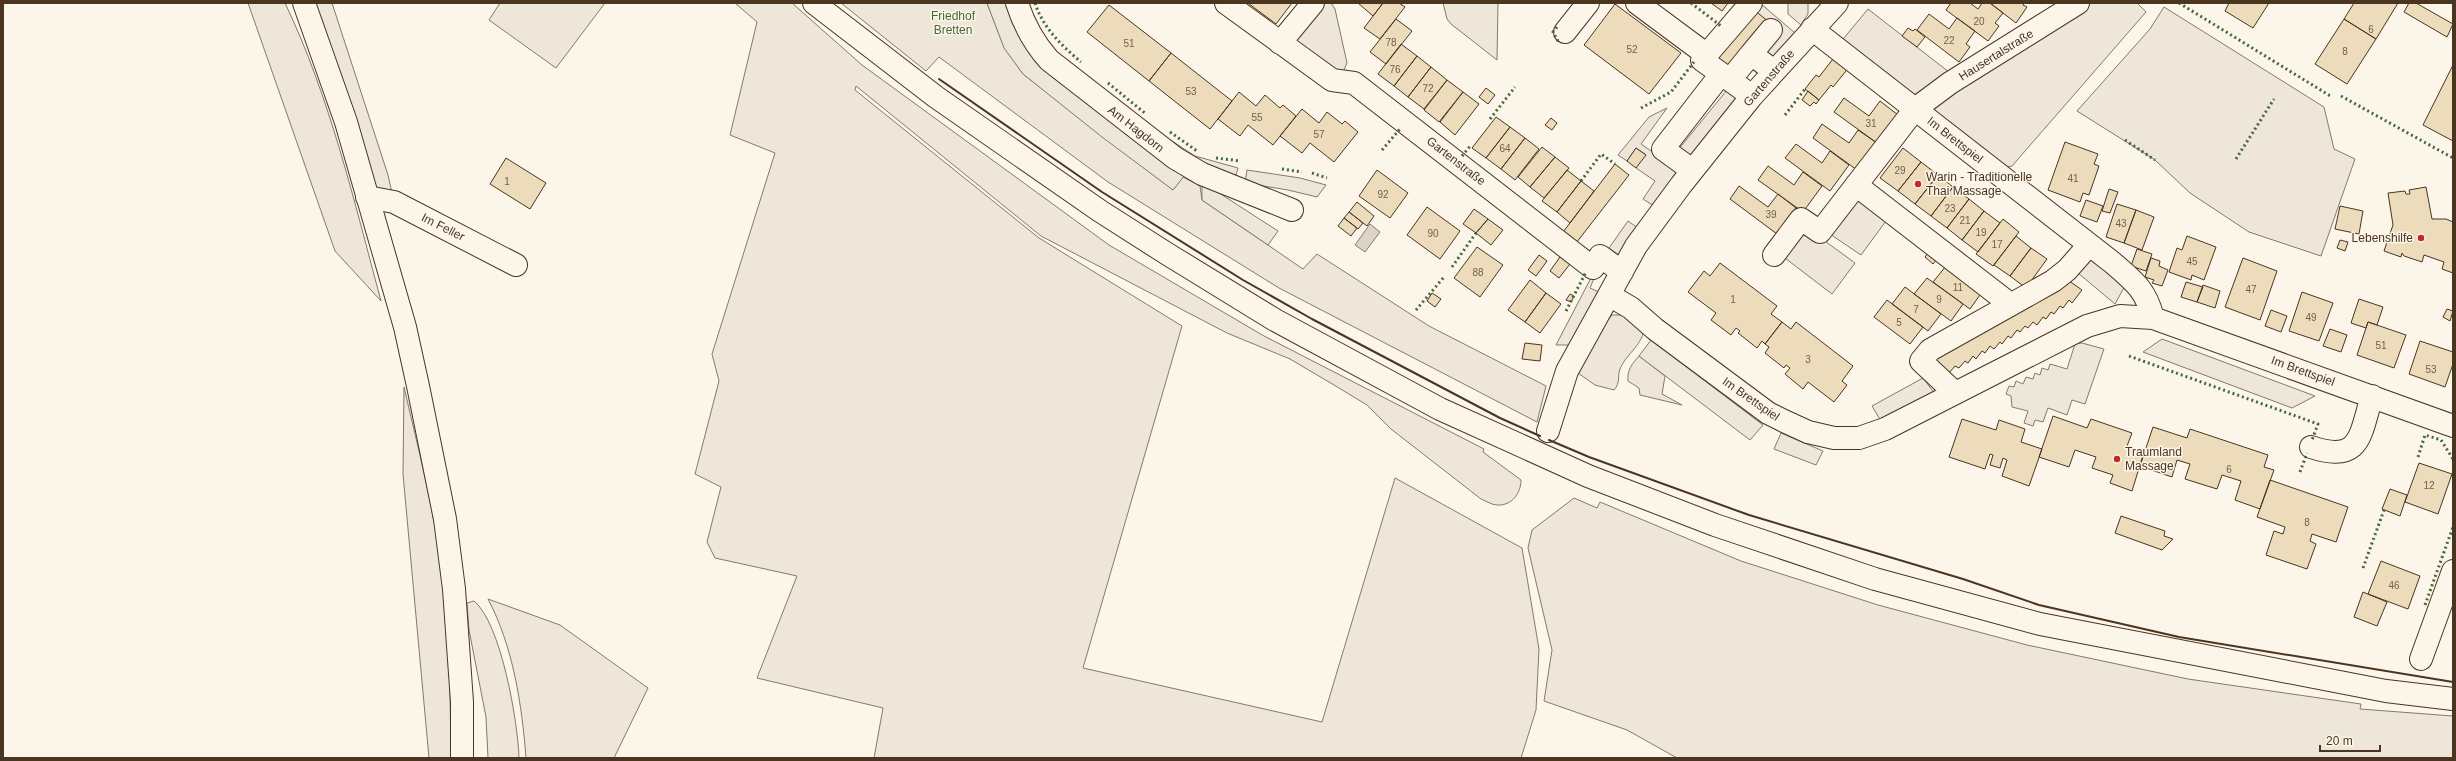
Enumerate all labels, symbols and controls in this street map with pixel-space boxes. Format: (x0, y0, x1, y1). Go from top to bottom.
park label: Friedhof Bretten (931, 9, 976, 37)
house number: 20 (1973, 16, 1985, 27)
house number: 6 (2368, 24, 2374, 35)
street label: Hausertalstraße (1956, 26, 2036, 84)
house number: 22 (1943, 35, 1955, 46)
house number: 78 (1385, 37, 1397, 48)
house number: 51 (1123, 38, 1135, 49)
house number: 52 (1626, 44, 1638, 55)
street label: Gartenstraße (1741, 46, 1798, 109)
house number: 8 (2342, 46, 2348, 57)
house number: 76 (1389, 64, 1401, 75)
house number: 72 (1422, 83, 1434, 94)
house number: 53 (1185, 86, 1197, 97)
street label: Am Hagdorn (1105, 103, 1167, 155)
house number: 55 (1251, 112, 1263, 123)
street label: Im Brettspiel (1924, 114, 1986, 166)
house number: 31 (1865, 118, 1877, 129)
house number: 57 (1313, 129, 1325, 140)
street label: Gartenstraße (1424, 134, 1488, 188)
house number: 64 (1499, 143, 1511, 154)
house number: 29 (1894, 165, 1906, 176)
place label: Warin - Traditionelle Thai Massage (1926, 170, 2033, 198)
house number: 41 (2067, 173, 2079, 184)
house number: 1 (504, 176, 510, 187)
marker: Warin - Traditionelle Thai Massage (1913, 179, 1923, 189)
house number: 92 (1377, 189, 1389, 200)
house number: 23 (1944, 203, 1956, 214)
house number: 39 (1765, 209, 1777, 220)
street label: Im Feller (419, 210, 467, 244)
house number: 21 (1959, 215, 1971, 226)
house number: 43 (2115, 218, 2127, 229)
house number: 19 (1975, 227, 1987, 238)
house number: 90 (1427, 228, 1439, 239)
place label: Lebenshilfe (2352, 231, 2413, 245)
marker: Lebenshilfe (2416, 233, 2426, 243)
house number: 17 (1991, 239, 2003, 250)
house number: 45 (2186, 256, 2198, 267)
house number: 88 (1472, 267, 1484, 278)
house number: 11 (1953, 282, 1964, 293)
house number: 47 (2245, 284, 2257, 295)
house number: 1 (1730, 294, 1736, 305)
house number: 9 (1936, 294, 1942, 305)
house number: 7 (1913, 304, 1919, 315)
house number: 49 (2305, 312, 2317, 323)
house number: 5 (1896, 317, 1902, 328)
house number: 51 (2375, 340, 2387, 351)
street label: Im Brettspiel (2269, 353, 2337, 389)
house number: 3 (1805, 354, 1811, 365)
house number: 53 (2425, 364, 2437, 375)
street label: Im Brettspiel (1720, 374, 1782, 424)
place label: Traumland Massage (2125, 445, 2182, 473)
marker: Traumland Massage (2112, 454, 2122, 464)
house number: 6 (2226, 464, 2232, 475)
house number: 12 (2423, 480, 2435, 491)
house number: 8 (2304, 517, 2310, 528)
house number: 46 (2388, 580, 2400, 591)
scale bar (2320, 727, 2380, 753)
text: 20 m (2326, 734, 2353, 748)

